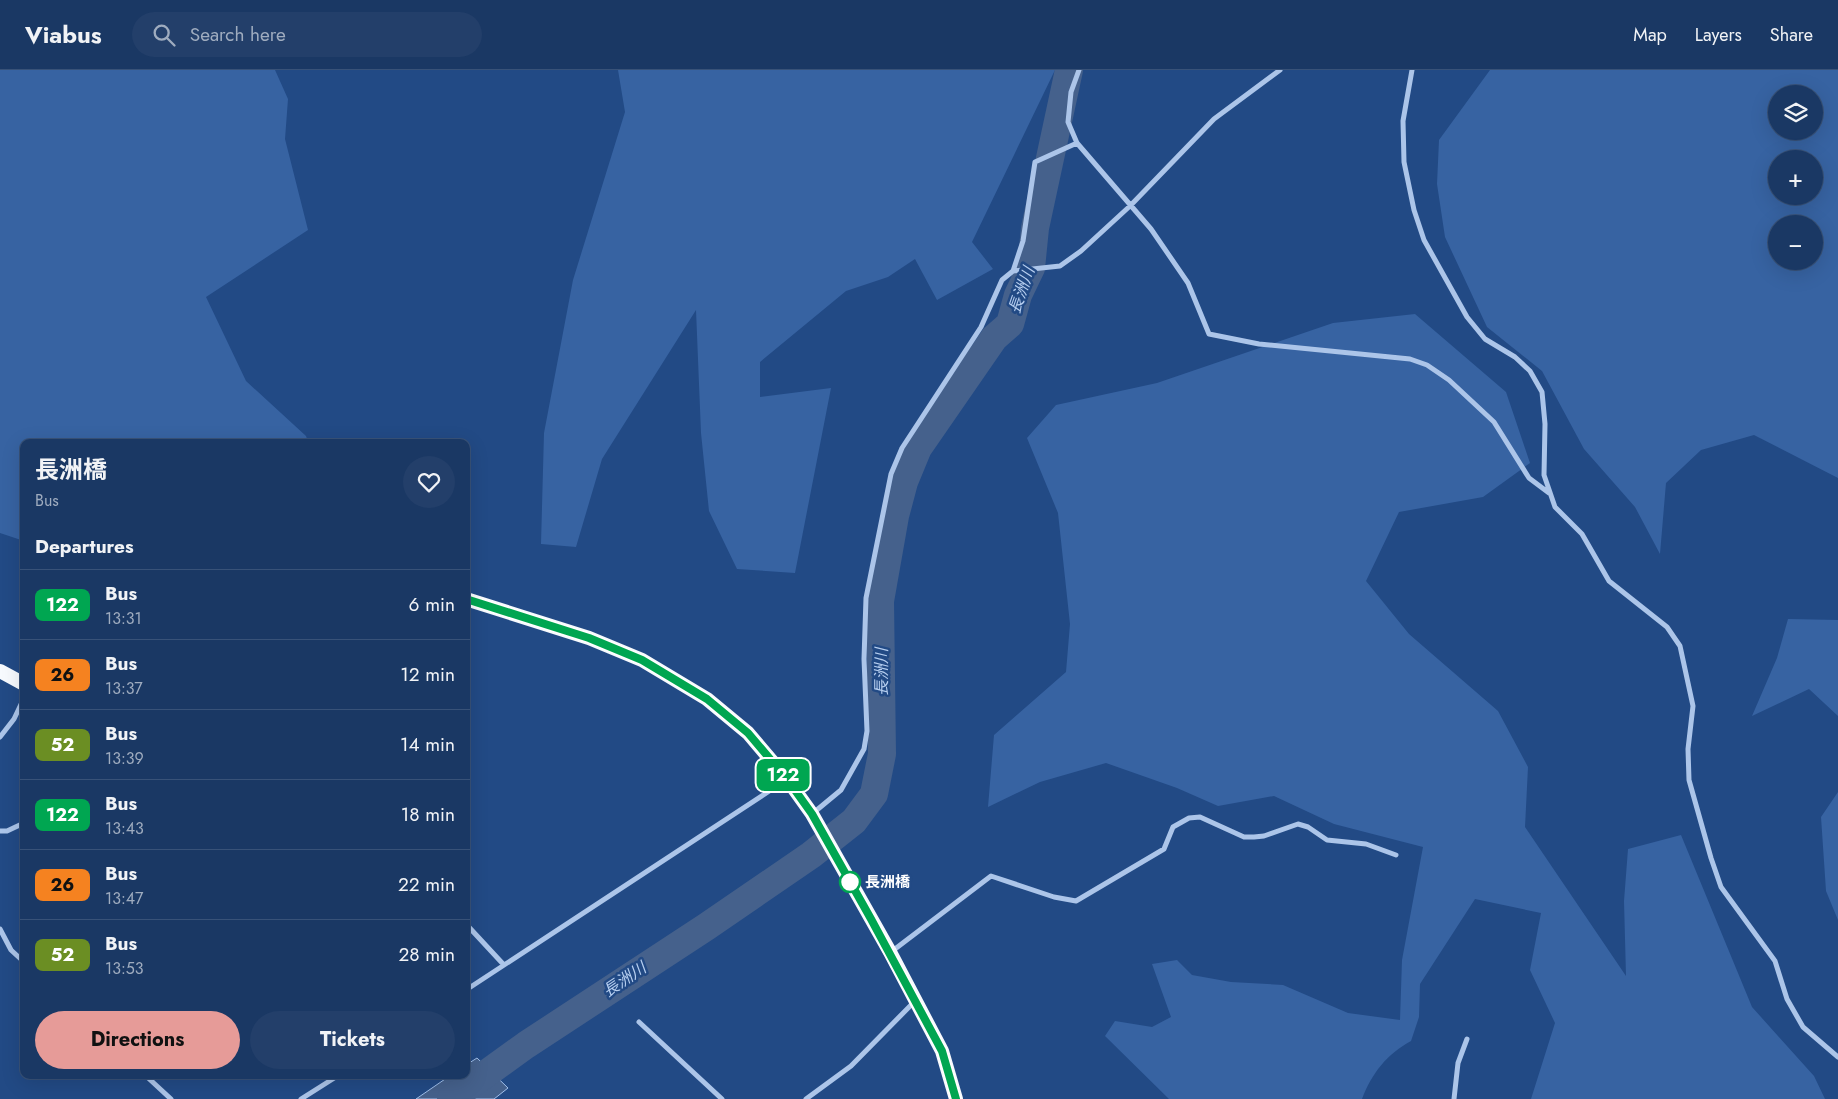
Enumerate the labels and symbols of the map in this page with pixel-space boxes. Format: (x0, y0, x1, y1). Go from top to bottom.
water label: 長洲川 (1003, 262, 1041, 317)
water label: 長洲川 (870, 646, 893, 696)
line badge: 122 (754, 759, 812, 791)
marker: 長洲橋 (839, 871, 861, 893)
place label: 長洲橋 (865, 871, 911, 893)
water label: 長洲川 (598, 955, 652, 1002)

